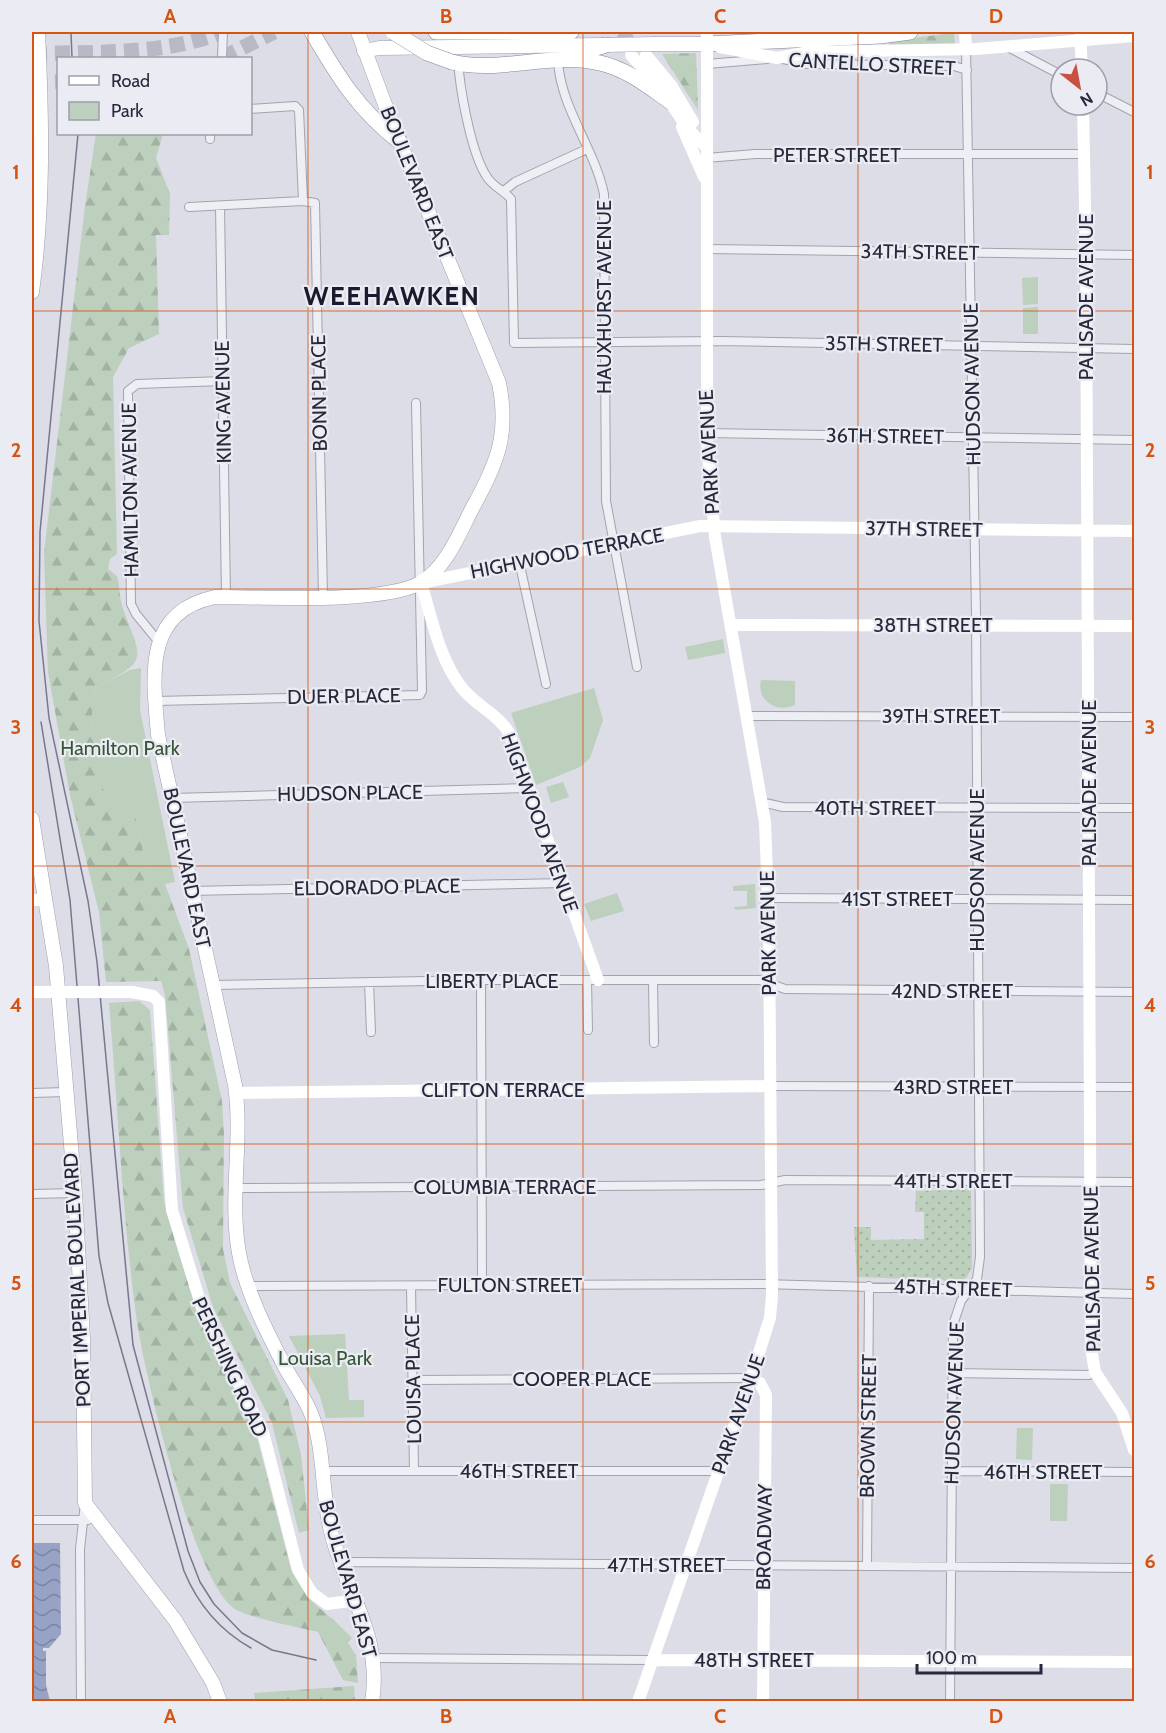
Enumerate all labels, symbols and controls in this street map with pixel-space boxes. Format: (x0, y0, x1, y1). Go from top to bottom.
text: A (164, 4, 177, 28)
text: B (440, 4, 452, 28)
text: C (714, 4, 726, 28)
text: D (989, 4, 1003, 28)
street label: CANTELLO STREET (788, 48, 956, 80)
legend (57, 57, 252, 135)
north arrow (1049, 57, 1109, 117)
text: Road (111, 70, 150, 92)
text: N (1077, 88, 1096, 110)
text: Park (111, 100, 144, 122)
street label: BOULEVARD EAST (375, 103, 459, 264)
street label: PETER STREET (773, 143, 901, 167)
text: 1 (12, 160, 20, 184)
text: 1 (1146, 160, 1154, 184)
street label: HAUXHURST AVENUE (592, 200, 616, 394)
street label: PALISADE AVENUE (1074, 214, 1098, 380)
street label: 34TH STREET (861, 239, 980, 265)
district label: WEEHAWKEN (304, 280, 480, 312)
street label: HUDSON AVENUE (959, 302, 985, 466)
street label: 35TH STREET (825, 331, 944, 357)
street label: BONN PLACE (306, 334, 332, 452)
street label: KING AVENUE (210, 340, 236, 464)
street label: PARK AVENUE (694, 389, 724, 515)
street label: HAMILTON AVENUE (116, 402, 144, 578)
street label: 36TH STREET (826, 423, 945, 449)
text: 2 (11, 438, 21, 462)
text: 2 (1145, 438, 1155, 462)
street label: 37TH STREET (865, 516, 983, 542)
street label: HIGHWOOD TERRACE (468, 522, 666, 584)
street label: 38TH STREET (873, 613, 993, 637)
street label: DUER PLACE (287, 683, 401, 709)
street label: PALISADE AVENUE (1077, 700, 1101, 866)
street label: 39TH STREET (882, 704, 1001, 728)
text: 3 (11, 715, 21, 739)
text: 3 (1145, 715, 1155, 739)
street label: HIGHWOOD AVENUE (496, 730, 584, 916)
park label: Hamilton Park (60, 736, 180, 760)
street label: HUDSON PLACE (277, 780, 423, 806)
street label: BOULEVARD EAST (158, 786, 216, 951)
street label: HUDSON AVENUE (965, 788, 989, 952)
street label: 40TH STREET (814, 796, 936, 820)
street label: PARK AVENUE (755, 870, 781, 996)
street label: ELDORADO PLACE (293, 874, 461, 900)
street label: 41ST STREET (841, 887, 953, 911)
street label: LIBERTY PLACE (425, 969, 559, 993)
street label: 42ND STREET (891, 979, 1014, 1003)
text: 4 (10, 993, 22, 1017)
text: 4 (1144, 993, 1156, 1017)
street label: 43RD STREET (893, 1075, 1014, 1099)
street label: CLIFTON TERRACE (421, 1078, 585, 1102)
street label: PORT IMPERIAL BOULEVARD (58, 1152, 96, 1408)
street label: 44TH STREET (893, 1169, 1013, 1193)
street label: COLUMBIA TERRACE (414, 1175, 596, 1199)
street label: PALISADE AVENUE (1079, 1186, 1105, 1352)
text: 5 (11, 1271, 21, 1295)
text: 5 (1145, 1271, 1155, 1295)
street label: FULTON STREET (438, 1273, 583, 1297)
street label: 45TH STREET (893, 1274, 1013, 1302)
street label: PERSHING ROAD (187, 1293, 273, 1441)
street label: LOUISA PLACE (400, 1314, 426, 1444)
street label: HUDSON AVENUE (939, 1321, 969, 1485)
park label: Louisa Park (278, 1346, 372, 1370)
street label: PARK AVENUE (706, 1351, 770, 1477)
street label: BROWN STREET (855, 1353, 881, 1498)
street label: COOPER PLACE (513, 1367, 651, 1391)
street label: 46TH STREET (460, 1459, 579, 1483)
street label: 46TH STREET (984, 1460, 1103, 1484)
street label: BROADWAY (751, 1483, 777, 1590)
street label: BOULEVARD EAST (314, 1497, 382, 1661)
text: 6 (10, 1549, 22, 1573)
text: 6 (1144, 1549, 1156, 1573)
street label: 47TH STREET (607, 1553, 726, 1577)
scale bar (917, 1637, 1042, 1675)
text: 100 m (926, 1647, 977, 1669)
street label: 48TH STREET (694, 1648, 814, 1672)
text: A (164, 1704, 177, 1728)
text: B (440, 1704, 452, 1728)
text: C (714, 1704, 726, 1728)
text: D (989, 1704, 1003, 1728)

